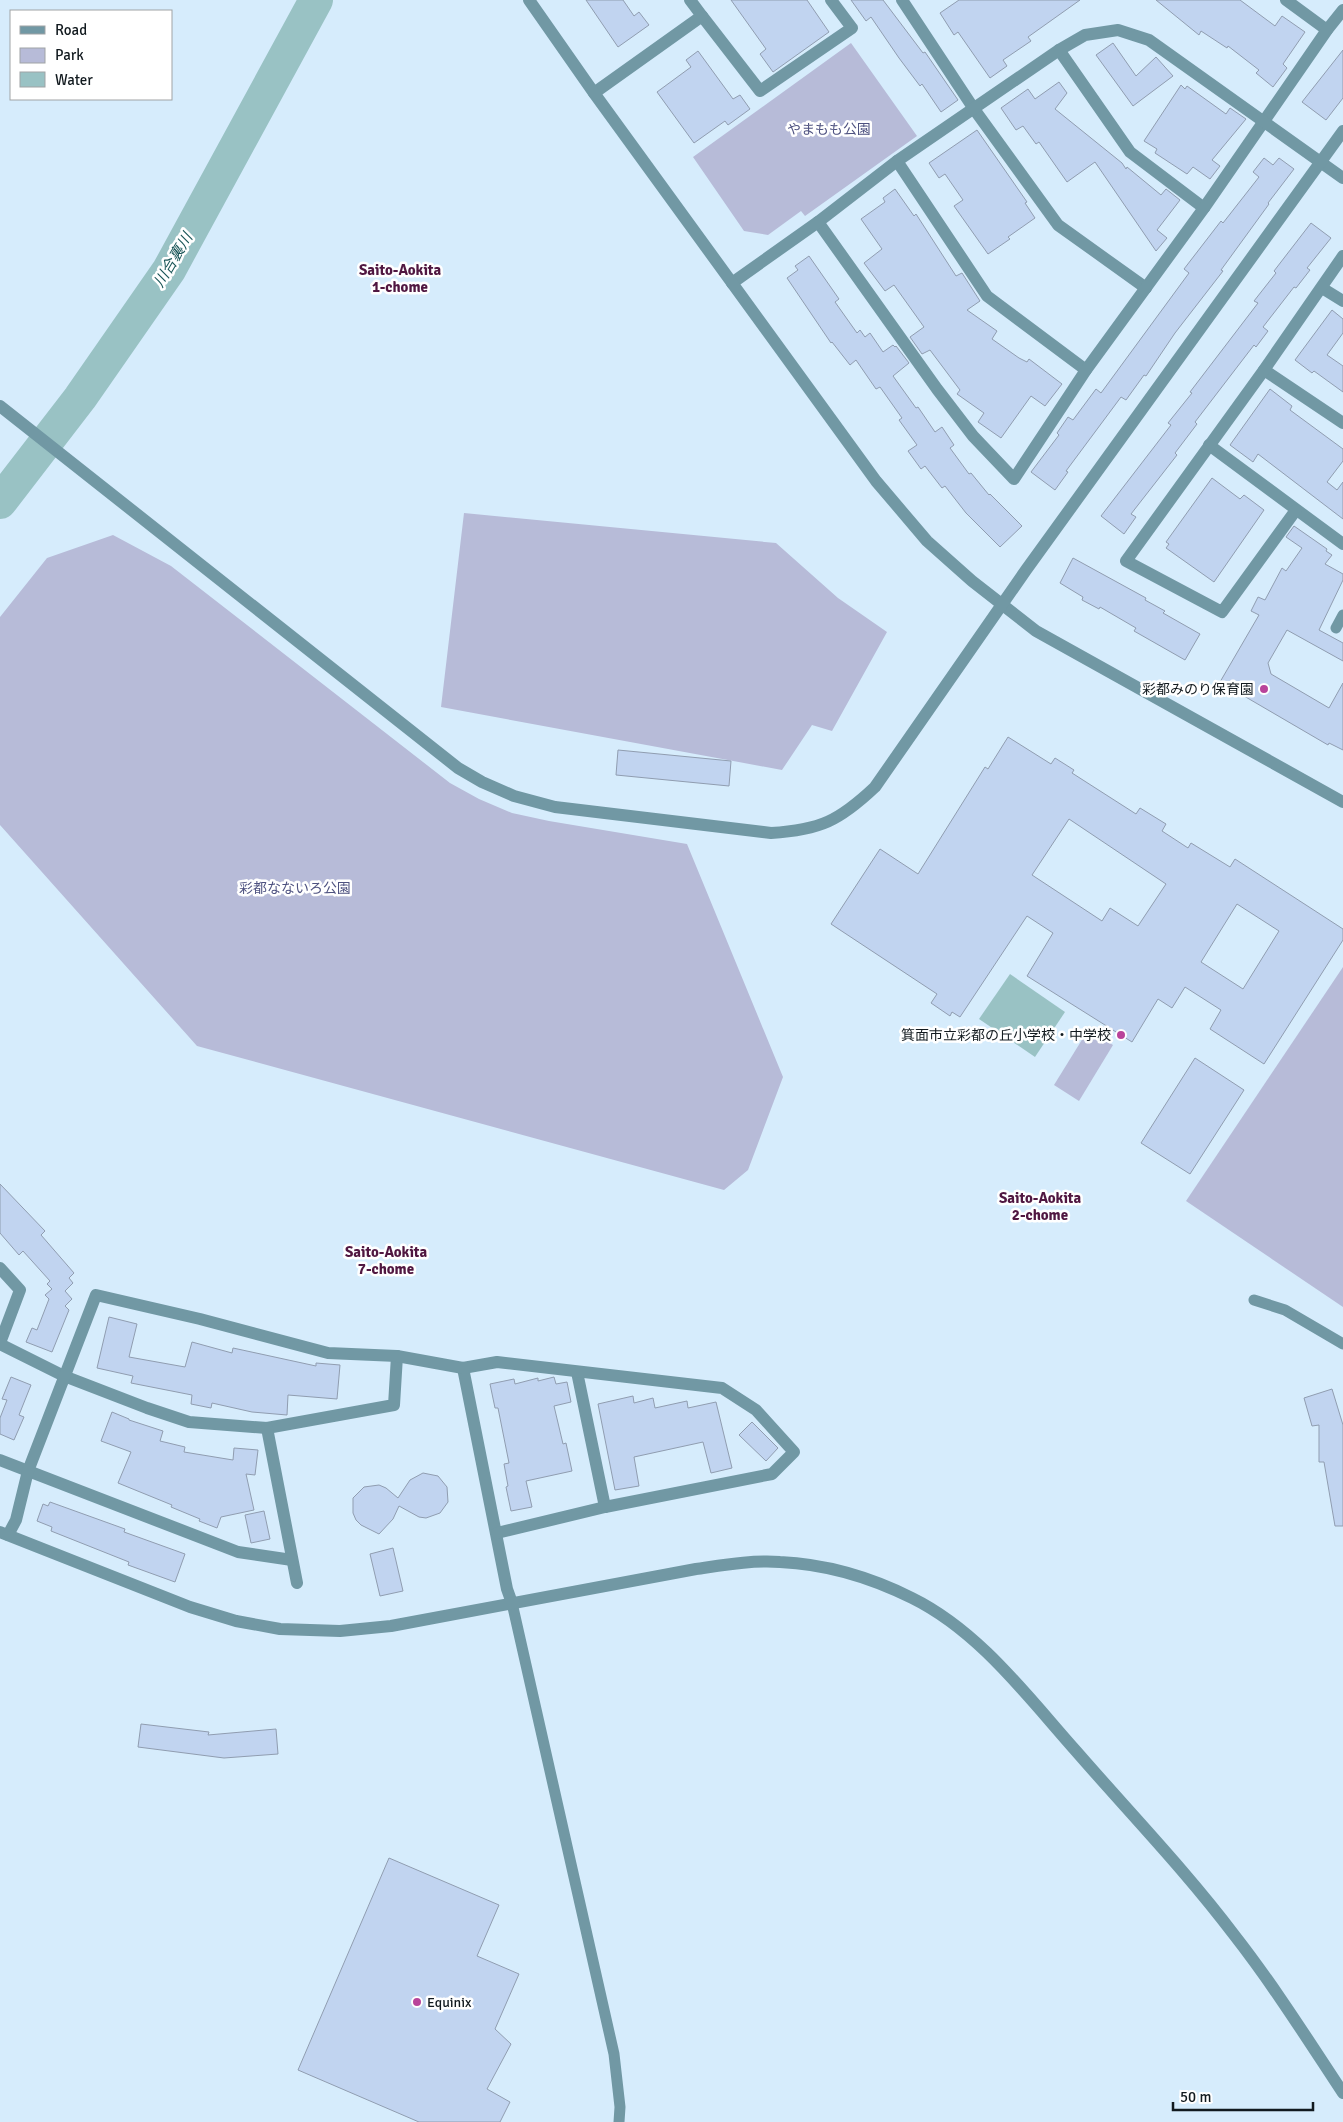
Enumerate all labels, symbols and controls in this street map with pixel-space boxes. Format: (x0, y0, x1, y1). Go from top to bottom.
legend (10, 10, 172, 100)
text: Road (55, 21, 87, 39)
text: Park (55, 46, 84, 64)
text: Water (55, 71, 93, 89)
park label: やまもも公園 (787, 121, 871, 138)
water label: 川合裏川 (150, 228, 197, 290)
district label: Saito-Aokita 1-chome (359, 261, 441, 296)
place label: 彩都みのり保育園 (1142, 681, 1254, 698)
marker: 彩都みのり保育園 (1258, 683, 1270, 695)
park label: 彩都なないろ公園 (239, 880, 351, 897)
place label: 箕面市立彩都の丘小学校・中学校 (901, 1027, 1111, 1044)
marker: 箕面市立彩都の丘小学校・中学校 (1115, 1029, 1127, 1041)
district label: Saito-Aokita 2-chome (999, 1189, 1081, 1224)
district label: Saito-Aokita 7-chome (345, 1243, 427, 1278)
place label: Equinix (427, 1994, 472, 2011)
marker: Equinix (411, 1996, 423, 2008)
scale bar (1173, 2080, 1313, 2112)
text: 50 m (1180, 2088, 1211, 2106)

